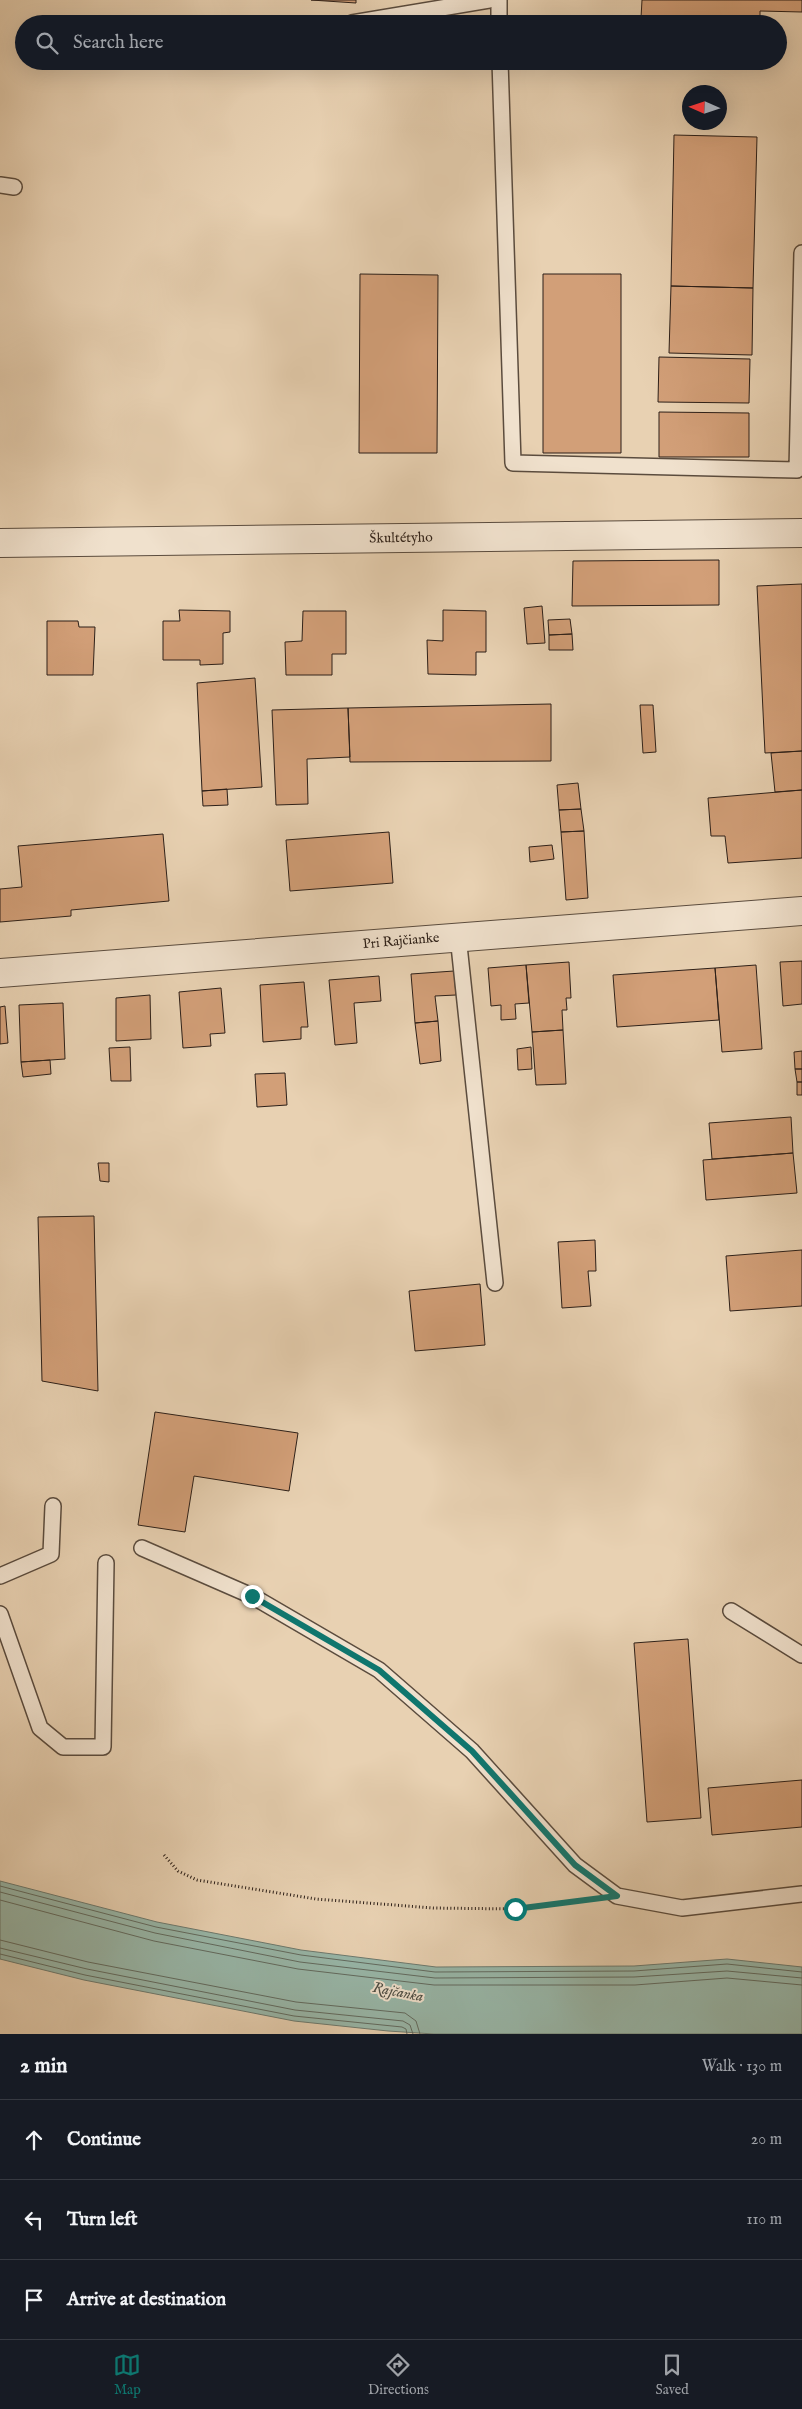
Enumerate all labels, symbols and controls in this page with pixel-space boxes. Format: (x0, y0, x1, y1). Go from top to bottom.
search box (15, 15, 787, 70)
icon: search (33, 29, 61, 57)
text: Search here (73, 31, 164, 55)
north arrow (682, 85, 727, 130)
street label: Škultétyho (369, 527, 433, 548)
street label: Pri Rajčianke (362, 929, 441, 953)
route end (241, 1585, 264, 1608)
route start (504, 1898, 527, 1921)
water label: Rajčanka (371, 1978, 425, 2006)
text: 2 min (20, 2053, 67, 2080)
text: Walk · 130 m (702, 2057, 782, 2077)
icon: ahead (20, 2126, 48, 2154)
text: Continue (67, 2128, 141, 2152)
text: 20 m (751, 2130, 782, 2150)
icon: left (20, 2206, 48, 2234)
text: Turn left (67, 2208, 138, 2232)
text: 110 m (746, 2210, 782, 2230)
icon: arrive (20, 2286, 48, 2314)
text: Arrive at destination (67, 2288, 226, 2312)
tab: Map (113, 2351, 141, 2399)
tab: Directions (368, 2351, 429, 2399)
tab: Saved (656, 2351, 689, 2399)

